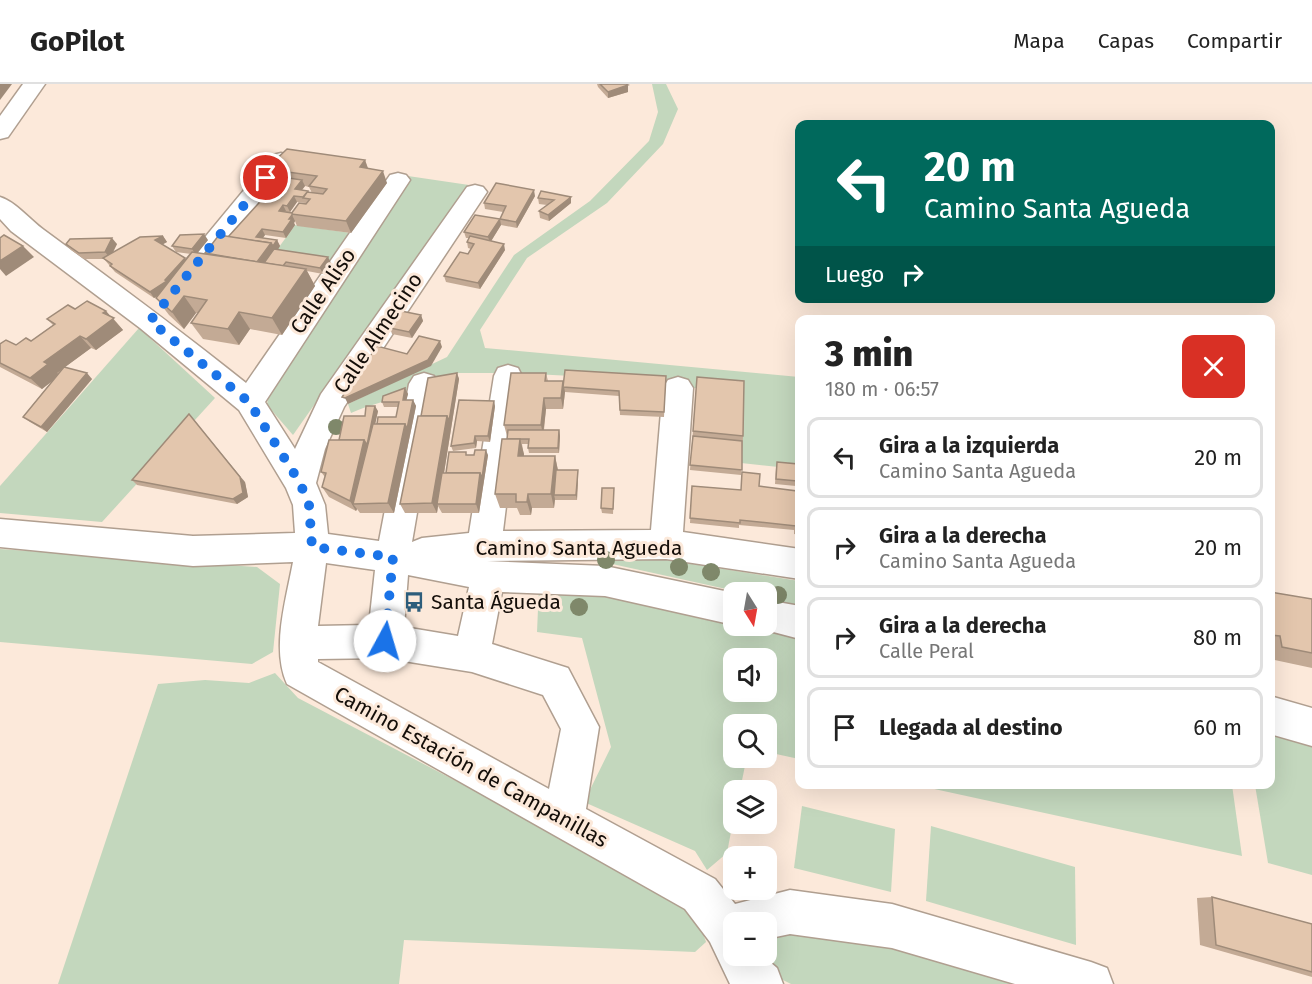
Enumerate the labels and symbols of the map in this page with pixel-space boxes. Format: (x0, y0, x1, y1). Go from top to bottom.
pin (240, 152, 291, 203)
street label: Calle Aliso (285, 243, 361, 339)
street label: Calle Almecino (328, 268, 428, 398)
street label: Camino Santa Agueda (475, 535, 683, 561)
north arrow (723, 582, 777, 636)
place label: Santa Águeda (431, 589, 561, 615)
bus stop icon: Santa Águeda (402, 590, 426, 614)
position arrow (353, 609, 417, 673)
street label: Camino Estación de Campanillas (330, 681, 612, 853)

